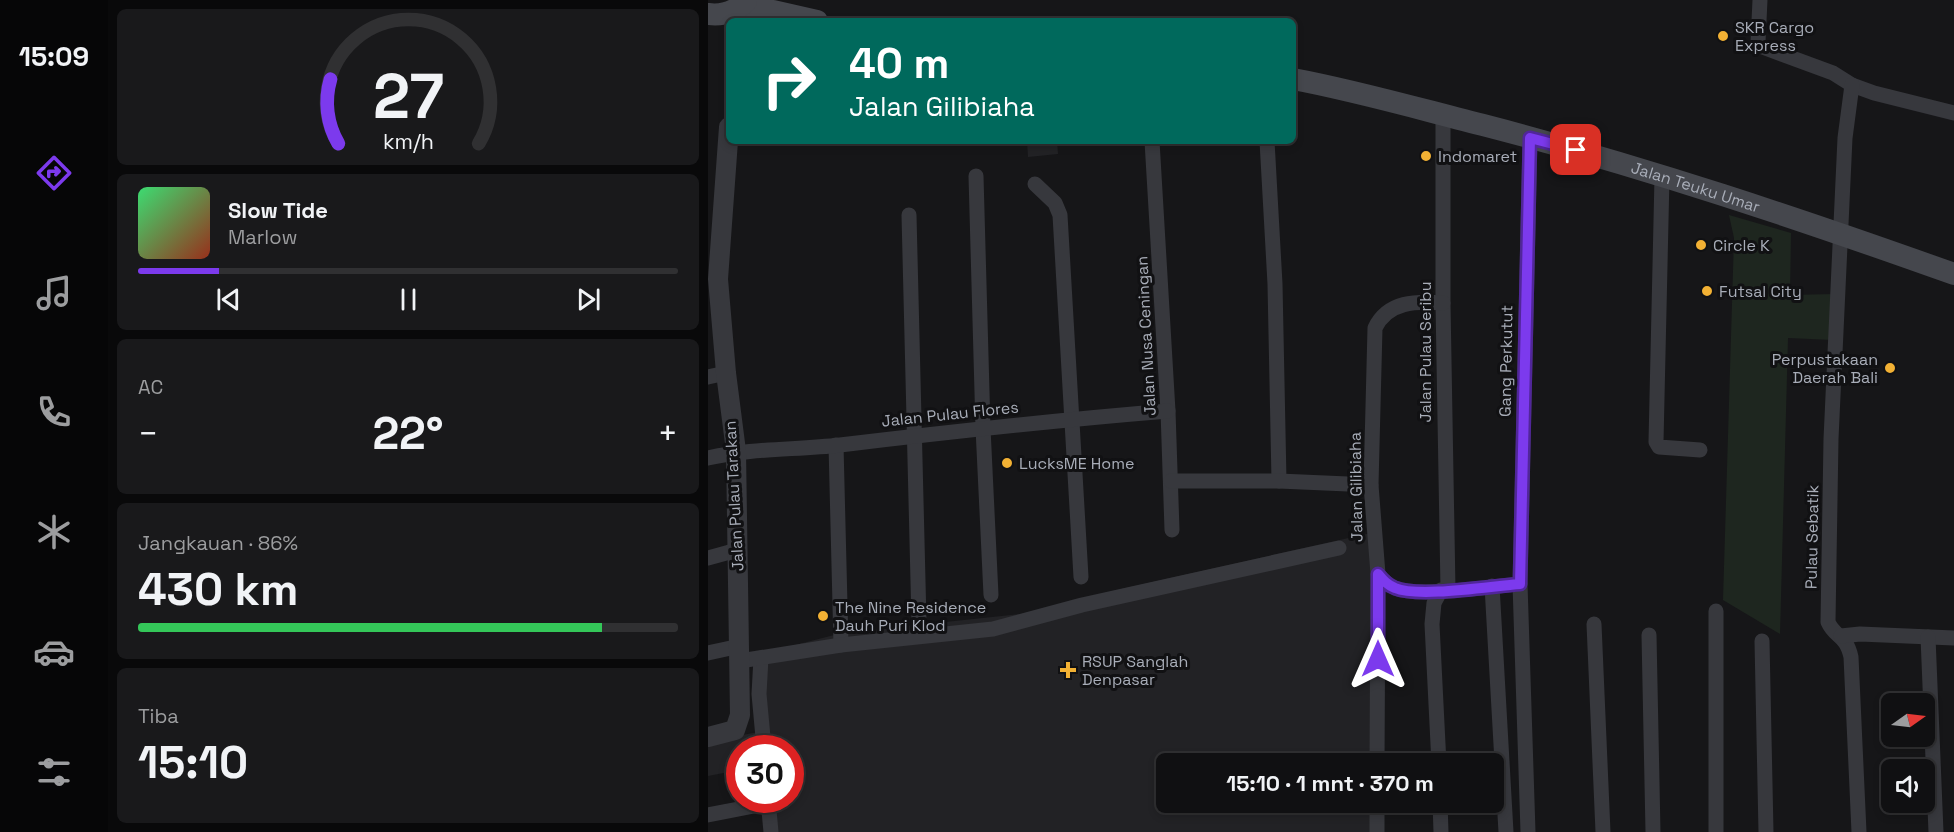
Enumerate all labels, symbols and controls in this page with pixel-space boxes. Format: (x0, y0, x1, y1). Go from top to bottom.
place label: SKR Cargo Express (1735, 17, 1814, 56)
marker: SKR Cargo Express (1716, 29, 1730, 43)
text: 40 m (849, 37, 949, 90)
text: 15:09 (19, 39, 89, 74)
icon: right (750, 42, 828, 120)
text: 27 (372, 57, 444, 136)
text: Jalan Gilibiaha (849, 89, 1035, 124)
pin (1550, 124, 1601, 175)
text: km/h (382, 128, 434, 155)
icon: arrive (1559, 133, 1592, 166)
place label: Indomaret (1438, 146, 1517, 167)
marker: Indomaret (1419, 149, 1433, 163)
icon: directions (33, 152, 75, 194)
street label: Jalan Teuku Umar (1629, 157, 1763, 217)
text: Slow Tide (228, 196, 328, 224)
text: Marlow (228, 224, 297, 250)
place label: Circle K (1713, 235, 1770, 256)
marker: Circle K (1694, 238, 1708, 252)
street label: Jalan Nusa Ceningan (1131, 256, 1161, 416)
icon: music (33, 272, 75, 314)
place label: Futsal City (1719, 281, 1802, 302)
street label: Jalan Pulau Seribu (1415, 282, 1436, 422)
icon: previous (212, 283, 245, 316)
icon: pause (392, 283, 425, 316)
icon: next (572, 283, 605, 316)
marker: Futsal City (1700, 284, 1714, 298)
street label: Gang Perkutut (1495, 305, 1517, 417)
place label: Perpustakaan Daerah Bali (1772, 349, 1878, 388)
marker: Perpustakaan Daerah Bali (1883, 361, 1897, 375)
text: AC (138, 374, 163, 400)
icon: phone (33, 391, 75, 433)
street label: Jalan Pulau Flores (880, 396, 1020, 432)
text: 22° (372, 405, 444, 462)
text: − (138, 413, 158, 455)
text: + (658, 413, 678, 455)
street label: Jalan Pulau Tarakan (720, 420, 748, 572)
street label: Jalan Gilibiaha (1345, 432, 1367, 542)
place label: LucksME Home (1019, 453, 1134, 474)
marker: LucksME Home (1000, 456, 1014, 470)
street label: Pulau Sebatik (1801, 484, 1823, 589)
icon: climate (33, 511, 75, 553)
text: Jangkauan · 86% (138, 530, 298, 556)
text: 430 km (138, 561, 298, 618)
place label: The Nine Residence Dauh Puri Klod (835, 597, 986, 636)
marker: The Nine Residence Dauh Puri Klod (816, 609, 830, 623)
position arrow (1346, 627, 1410, 691)
icon: car (33, 631, 75, 673)
place label: RSUP Sanglah Denpasar (1082, 651, 1188, 690)
marker: RSUP Sanglah Denpasar (1059, 661, 1077, 679)
north arrow (1881, 693, 1935, 747)
map controls (1881, 693, 1935, 813)
text: Tiba (138, 703, 179, 729)
text: 15:10 (138, 734, 248, 791)
speed limit sign: 30 (726, 735, 804, 813)
icon: filters (33, 751, 75, 793)
button: sound (1881, 759, 1935, 813)
text: 15:10 · 1 mnt · 370 m (1226, 769, 1434, 797)

